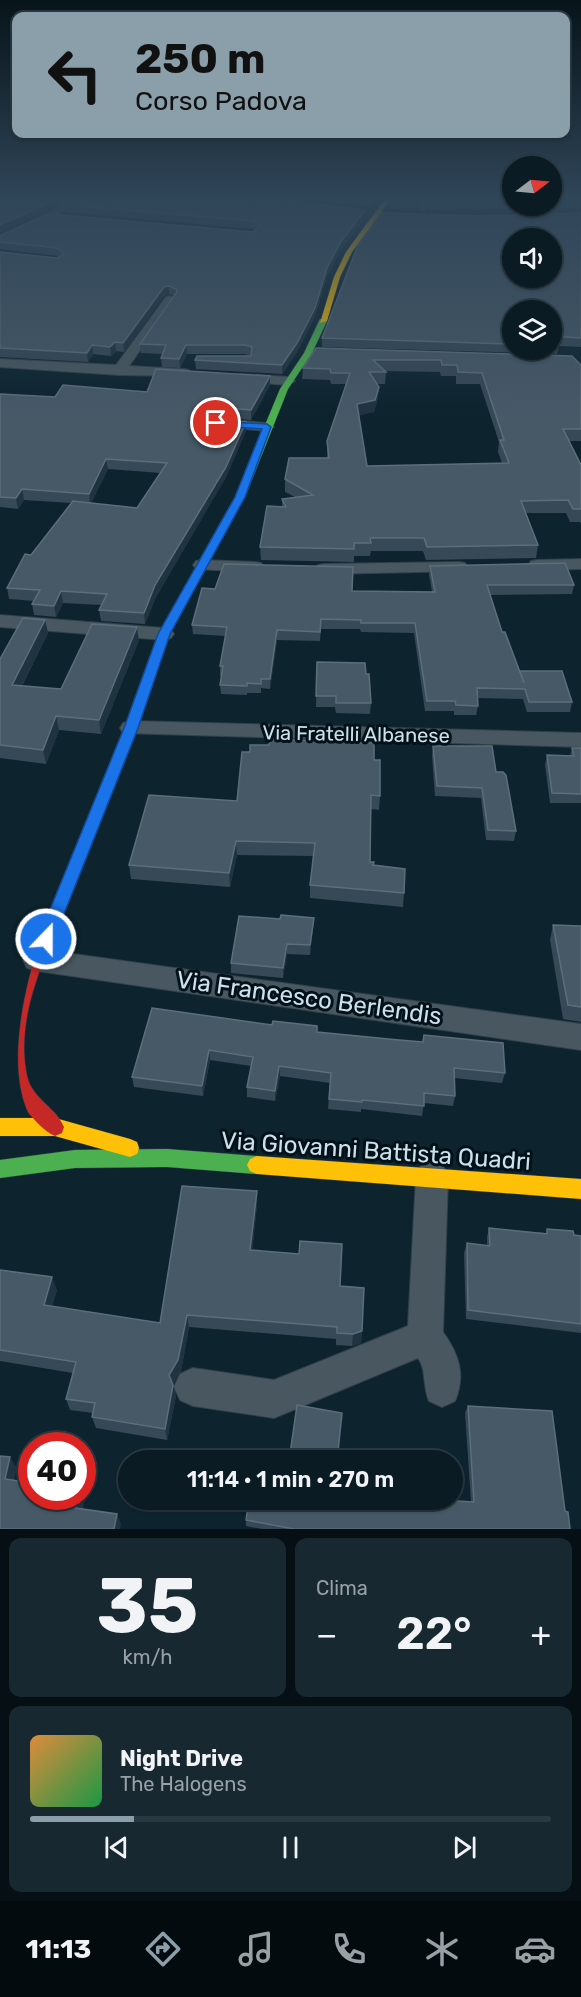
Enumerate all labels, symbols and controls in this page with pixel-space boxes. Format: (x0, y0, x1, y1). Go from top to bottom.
text: 250 m (135, 34, 265, 84)
icon: left (36, 36, 114, 114)
text: Corso Padova (135, 85, 307, 117)
north arrow (502, 156, 562, 216)
map controls (502, 156, 562, 360)
button: sound (502, 228, 562, 288)
button: layers (502, 300, 562, 360)
pin (190, 397, 241, 448)
icon: arrive (199, 406, 232, 439)
street label: Via Fratelli Albanese (262, 720, 450, 748)
position arrow (14, 907, 78, 971)
street label: Via Francesco Berlendis (175, 966, 443, 1030)
street label: Via Giovanni Battista Quadri (220, 1126, 532, 1176)
speed limit sign: 40 (18, 1432, 96, 1510)
text: 11:14 · 1 min · 270 m (187, 1466, 394, 1493)
text: 35 (97, 1559, 198, 1652)
text: Clima (316, 1576, 368, 1600)
text: 22° (396, 1607, 472, 1660)
text: − (316, 1615, 337, 1654)
text: + (530, 1615, 551, 1654)
text: km/h (123, 1645, 172, 1669)
text: Night Drive (120, 1745, 243, 1772)
text: The Halogens (120, 1772, 247, 1796)
icon: previous (100, 1831, 133, 1864)
icon: pause (274, 1831, 307, 1864)
icon: next (448, 1831, 481, 1864)
icon: directions (142, 1928, 184, 1970)
icon: music (235, 1928, 277, 1970)
icon: phone (328, 1928, 370, 1970)
icon: climate (421, 1928, 463, 1970)
icon: car (514, 1928, 556, 1970)
text: 11:13 (25, 1933, 91, 1965)

